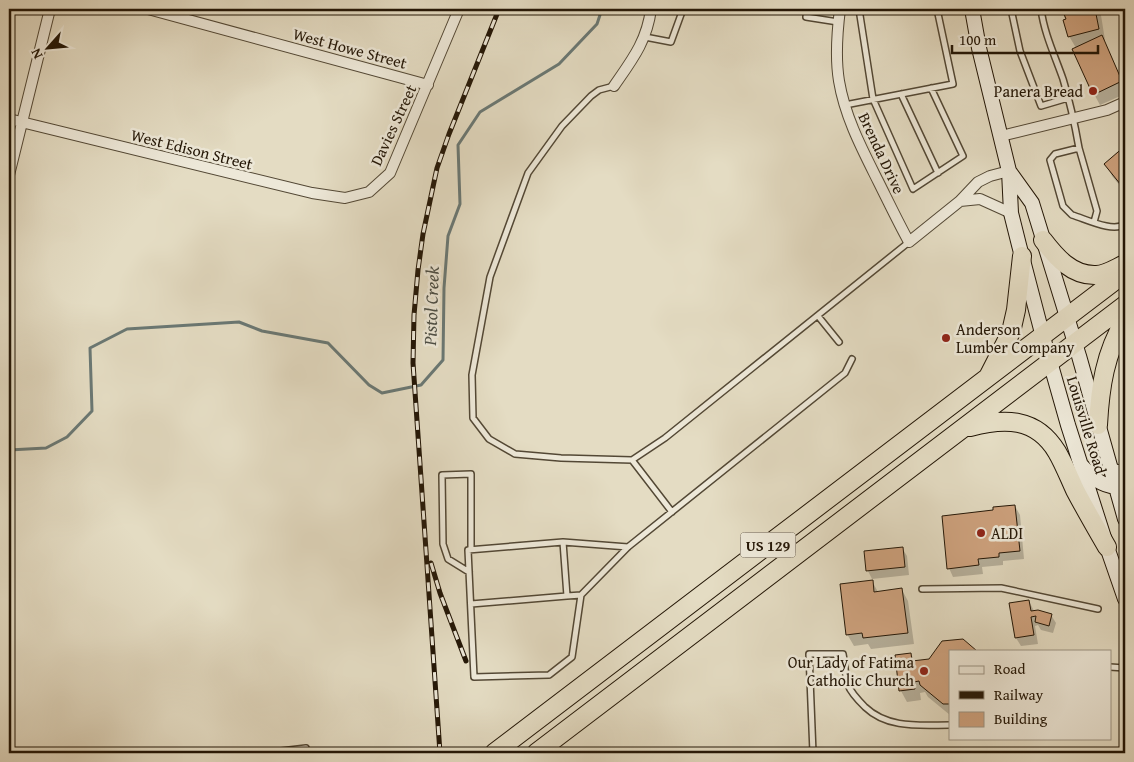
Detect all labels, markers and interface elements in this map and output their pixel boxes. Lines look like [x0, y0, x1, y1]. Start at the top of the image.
street label: West Howe Street [290, 21, 410, 75]
north arrow [22, 22, 72, 72]
scale bar [952, 22, 1098, 54]
text: 100 m [959, 29, 997, 50]
text: N [25, 45, 47, 63]
place label: Panera Bread [994, 79, 1083, 103]
street label: Davies Street [364, 80, 422, 170]
marker: Panera Bread [1087, 85, 1099, 97]
street label: Brenda Drive [853, 108, 911, 198]
street label: West Edison Street [129, 122, 256, 176]
water label: Pistol Creek [416, 265, 446, 347]
place label: Anderson Lumber Company [956, 317, 1075, 359]
marker: Anderson Lumber Company [940, 332, 952, 344]
street label: Louisville Road [1061, 373, 1113, 477]
place label: ALDI [991, 521, 1023, 545]
marker: ALDI [975, 527, 987, 539]
road number: US 129 [740, 532, 796, 558]
place label: Our Lady of Fatima Catholic Church [788, 650, 914, 692]
legend [949, 650, 1112, 740]
text: Road [994, 658, 1025, 679]
marker: Our Lady of Fatima Catholic Church [918, 665, 930, 677]
text: Railway [994, 684, 1044, 705]
text: Building [994, 708, 1048, 729]

